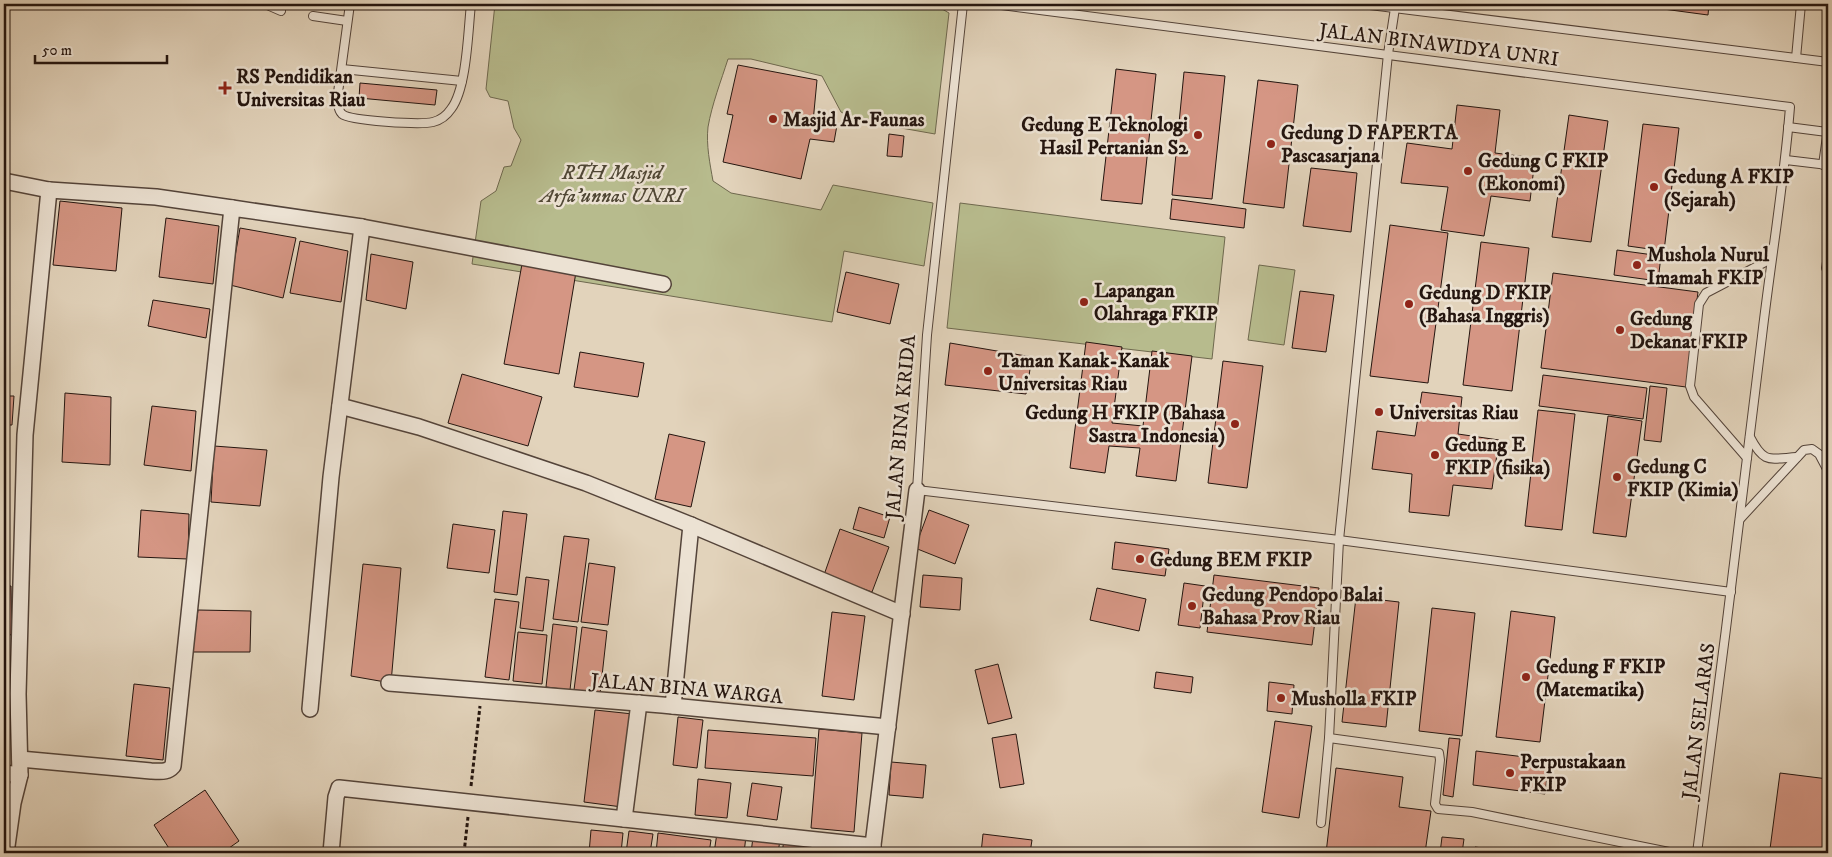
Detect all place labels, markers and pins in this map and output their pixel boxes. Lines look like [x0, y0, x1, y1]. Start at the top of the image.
place label: RS Pendidikan Universitas Riau [236, 65, 366, 113]
marker: RS Pendidikan Universitas Riau [218, 81, 232, 95]
place label: Masjid Ar-Faunas [783, 108, 925, 133]
marker: Masjid Ar-Faunas [767, 113, 779, 125]
place label: Gedung E Teknologi Hasil Pertanian S2 [1021, 113, 1189, 161]
place label: Gedung D FAPERTA Pascasarjana [1281, 121, 1459, 169]
marker: Gedung E Teknologi Hasil Pertanian S2 [1192, 129, 1204, 141]
marker: Gedung D FAPERTA Pascasarjana [1265, 138, 1277, 150]
place label: Gedung C FKIP (Ekonomi) [1478, 149, 1609, 197]
marker: Gedung C FKIP (Ekonomi) [1462, 165, 1474, 177]
place label: Gedung A FKIP (Sejarah) [1664, 165, 1794, 213]
marker: Gedung A FKIP (Sejarah) [1648, 181, 1660, 193]
place label: Mushola Nurul Imamah FKIP [1647, 243, 1770, 291]
marker: Mushola Nurul Imamah FKIP [1631, 259, 1643, 271]
place label: Lapangan Olahraga FKIP [1094, 279, 1218, 327]
place label: Gedung D FKIP (Bahasa Inggris) [1419, 281, 1551, 329]
marker: Lapangan Olahraga FKIP [1078, 296, 1090, 308]
marker: Gedung D FKIP (Bahasa Inggris) [1403, 298, 1415, 310]
place label: Gedung Dekanat FKIP [1630, 307, 1748, 355]
marker: Gedung Dekanat FKIP [1614, 324, 1626, 336]
place label: Taman Kanak-Kanak Universitas Riau [997, 349, 1170, 397]
marker: Taman Kanak-Kanak Universitas Riau [982, 365, 994, 377]
place label: Gedung H FKIP (Bahasa Sastra Indonesia) [1025, 401, 1226, 449]
place label: Universitas Riau [1389, 401, 1519, 426]
marker: Universitas Riau [1373, 406, 1385, 418]
marker: Gedung H FKIP (Bahasa Sastra Indonesia) [1229, 418, 1241, 430]
place label: Gedung E FKIP (fisika) [1445, 433, 1550, 481]
marker: Gedung E FKIP (fisika) [1429, 449, 1441, 461]
place label: Gedung C FKIP (Kimia) [1627, 455, 1739, 503]
marker: Gedung C FKIP (Kimia) [1611, 471, 1623, 483]
place label: Gedung BEM FKIP [1150, 548, 1312, 573]
marker: Gedung BEM FKIP [1134, 553, 1146, 565]
place label: Gedung Pendopo Balai Bahasa Prov Riau [1202, 583, 1383, 631]
marker: Gedung Pendopo Balai Bahasa Prov Riau [1186, 600, 1198, 612]
place label: Gedung F FKIP (Matematika) [1536, 655, 1665, 703]
marker: Gedung F FKIP (Matematika) [1520, 671, 1532, 683]
place label: Musholla FKIP [1291, 687, 1417, 712]
marker: Musholla FKIP [1275, 692, 1287, 704]
place label: Perpustakaan FKIP [1520, 750, 1626, 798]
marker: Perpustakaan FKIP [1504, 767, 1516, 779]

